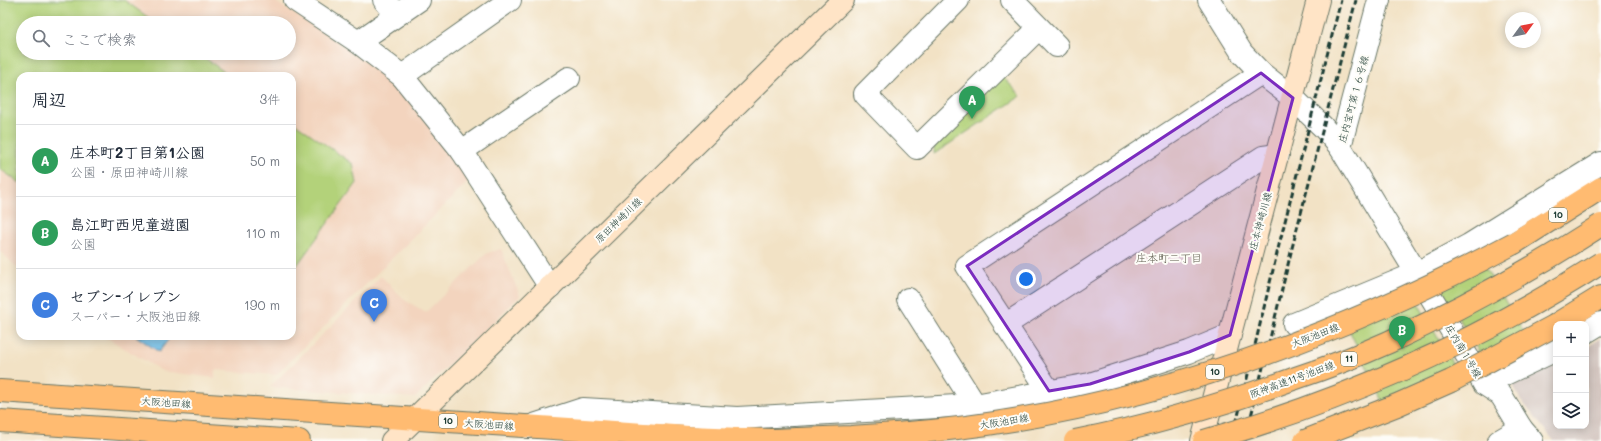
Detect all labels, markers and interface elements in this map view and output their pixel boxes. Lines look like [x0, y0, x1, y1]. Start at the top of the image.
north arrow [1505, 12, 1541, 48]
search box [16, 16, 296, 60]
icon: search [30, 27, 52, 49]
text: ここで検索 [62, 29, 137, 49]
street label: 庄内宝町第１６号線 [1335, 54, 1371, 144]
pin: A [959, 86, 985, 119]
text: 周辺 [32, 88, 66, 110]
text: 3件 [259, 90, 280, 107]
text: 庄本町2丁目第1公園 [70, 142, 205, 162]
text: A [40, 152, 50, 169]
text: 50 m [250, 152, 280, 169]
text: 公園 · 原田神崎川線 [70, 163, 188, 180]
street label: 庄本神崎川線 [1245, 190, 1275, 252]
street label: 原田神崎川線 [592, 194, 644, 246]
road number: 10 [1549, 208, 1567, 222]
text: 島江町西児童遊園 [70, 214, 190, 234]
text: B [41, 224, 49, 241]
text: 110 m [246, 224, 280, 241]
text: 公園 [70, 235, 96, 252]
district label: 庄本町二丁目 [1136, 250, 1202, 265]
your location [1016, 269, 1036, 289]
text: セブン-イレブン [70, 286, 181, 306]
pin: C [361, 289, 387, 322]
text: C [40, 296, 50, 313]
text: 190 m [244, 296, 280, 313]
text: スーパー · 大阪池田線 [70, 307, 200, 324]
pin: B [1389, 316, 1415, 349]
street label: 大阪池田線 [1289, 320, 1341, 350]
map controls [1553, 321, 1589, 429]
button: + [1553, 321, 1589, 357]
street label: 庄内南１号線 [1443, 322, 1485, 380]
road number: 11 [1341, 352, 1357, 366]
street label: 阪神高速11号池田線 [1248, 357, 1336, 401]
button: − [1553, 357, 1589, 393]
road number: 10 [1206, 365, 1224, 379]
street label: 大阪池田線 [141, 393, 191, 411]
button: layers [1553, 393, 1589, 429]
street label: 大阪池田線 [978, 410, 1030, 432]
road number: 10 [439, 414, 457, 428]
street label: 大阪池田線 [464, 415, 514, 433]

